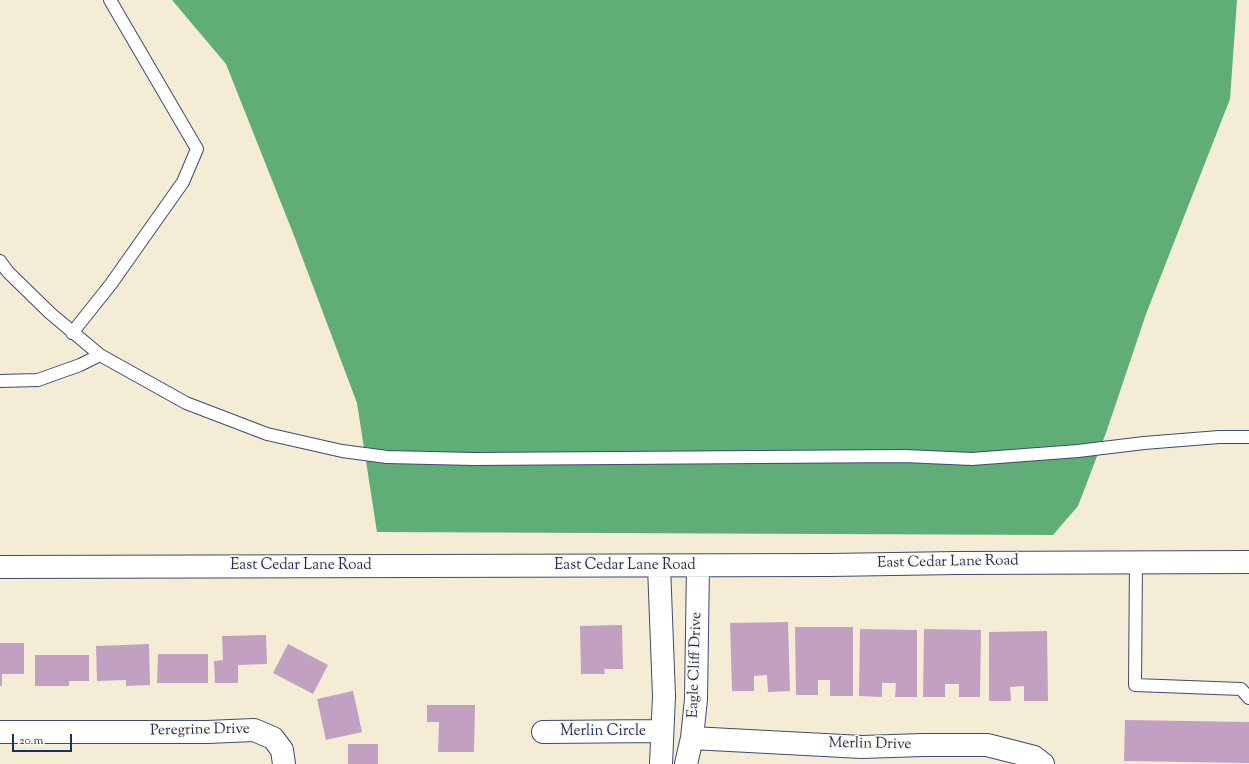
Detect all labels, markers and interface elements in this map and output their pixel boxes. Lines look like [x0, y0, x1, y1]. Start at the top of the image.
street label: East Cedar Lane Road [877, 553, 1019, 573]
street label: East Cedar Lane Road [230, 557, 372, 575]
street label: East Cedar Lane Road [554, 557, 696, 575]
street label: Eagle Cliff Drive [685, 612, 707, 718]
street label: Peregrine Drive [150, 721, 250, 741]
street label: Merlin Circle [560, 723, 646, 741]
scale bar [14, 726, 74, 752]
text: 20 m [19, 732, 43, 750]
street label: Merlin Drive [829, 735, 911, 755]

